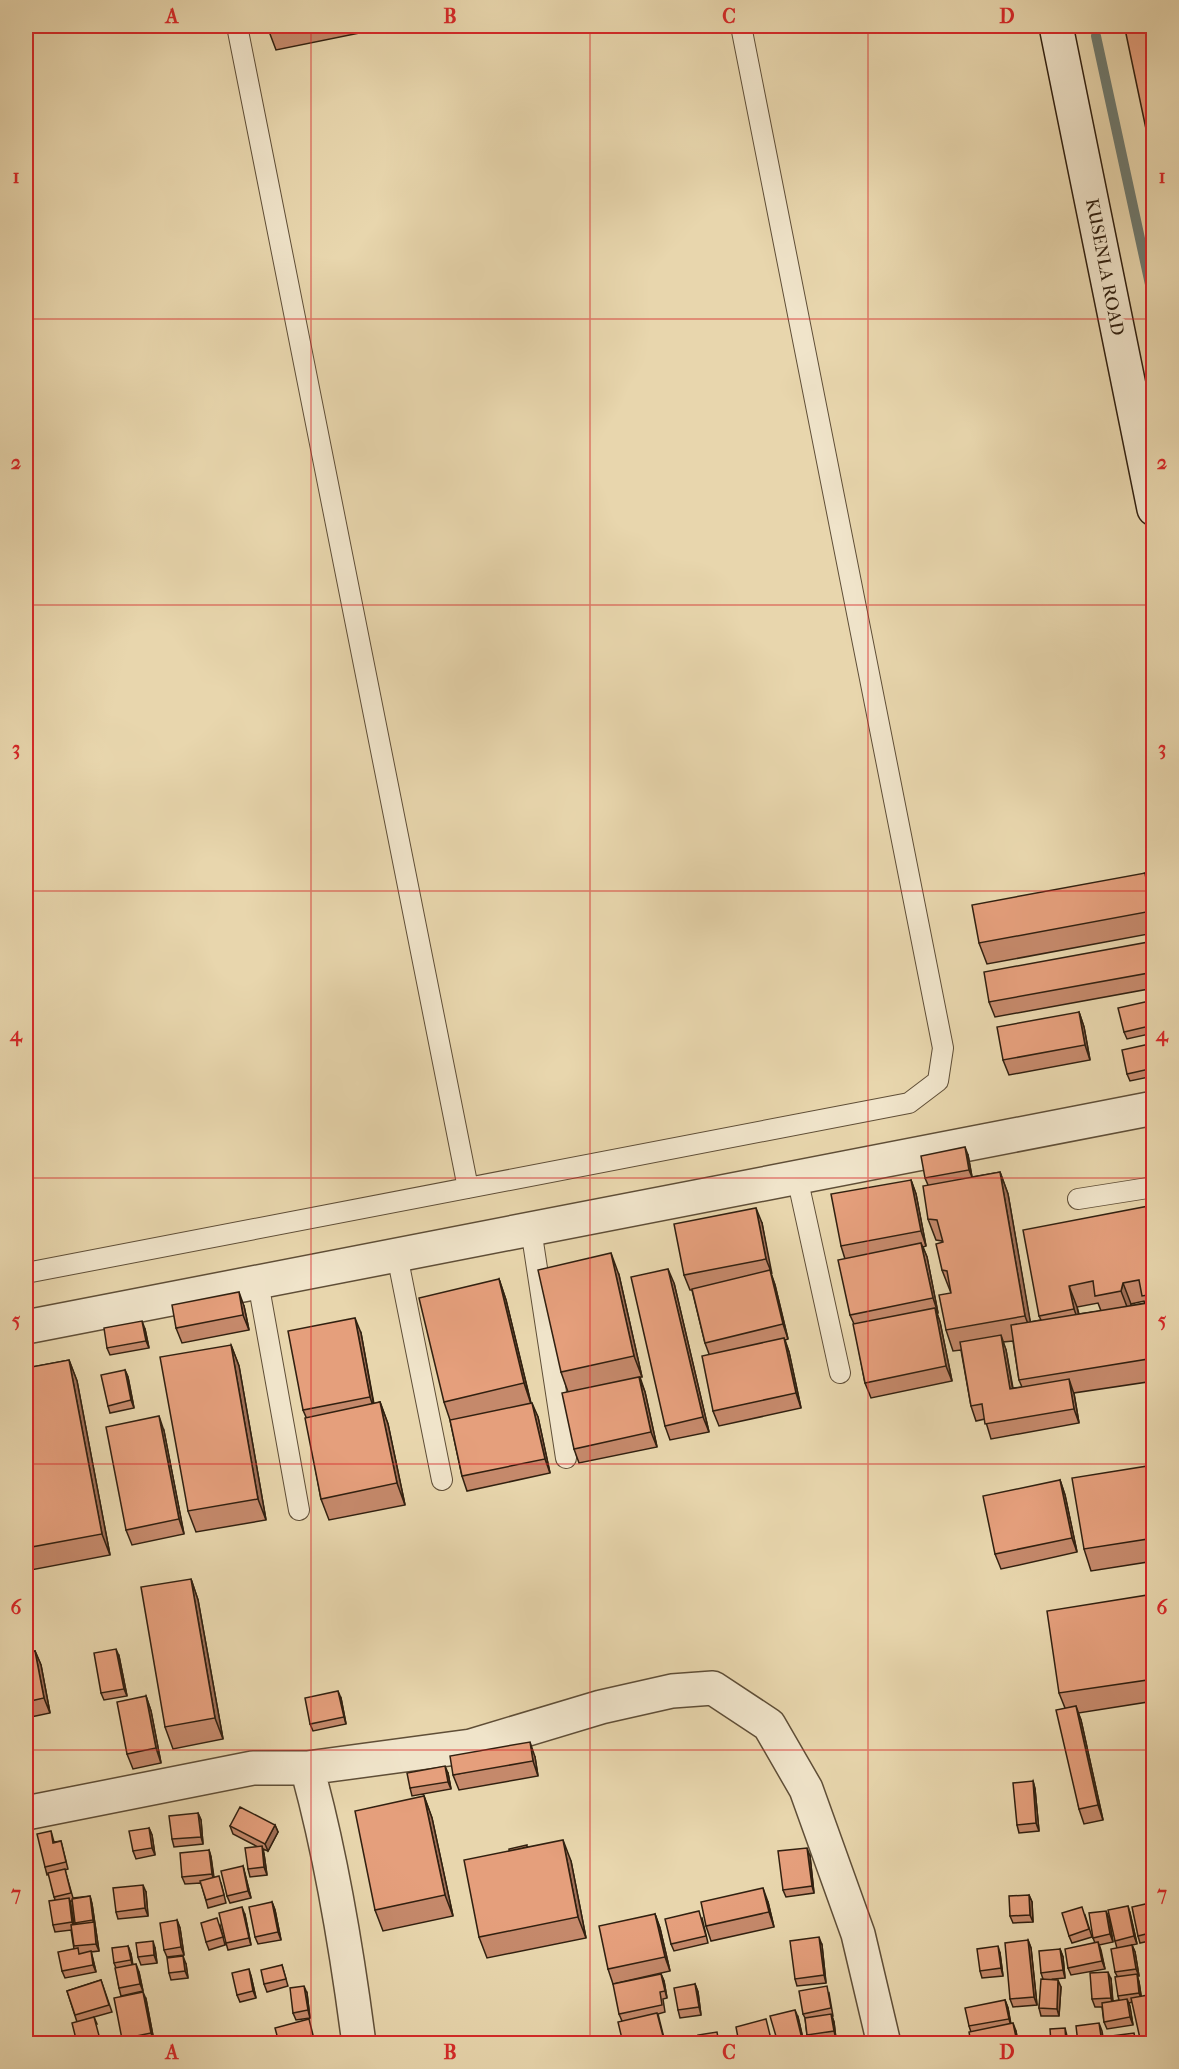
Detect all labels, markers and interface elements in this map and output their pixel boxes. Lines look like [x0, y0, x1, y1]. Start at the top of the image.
text: A [164, 5, 180, 28]
text: B [443, 5, 457, 28]
text: C [722, 5, 736, 28]
text: D [999, 5, 1015, 28]
text: 1 [12, 165, 20, 188]
text: 1 [1158, 165, 1166, 188]
street label: KUSENLA ROAD [1081, 197, 1128, 337]
text: 2 [11, 451, 21, 474]
text: 2 [1157, 451, 1167, 474]
text: 3 [12, 737, 20, 760]
text: 3 [1158, 737, 1166, 760]
text: 4 [9, 1023, 23, 1047]
text: 4 [1155, 1023, 1169, 1047]
text: 5 [12, 1309, 21, 1332]
text: 5 [1158, 1309, 1167, 1332]
text: 6 [11, 1596, 23, 1619]
text: 6 [1157, 1596, 1169, 1619]
text: 7 [10, 1882, 21, 1905]
text: 7 [1156, 1882, 1167, 1905]
text: A [164, 2041, 180, 2064]
text: B [443, 2041, 457, 2064]
text: C [722, 2041, 736, 2064]
text: D [999, 2041, 1015, 2064]

